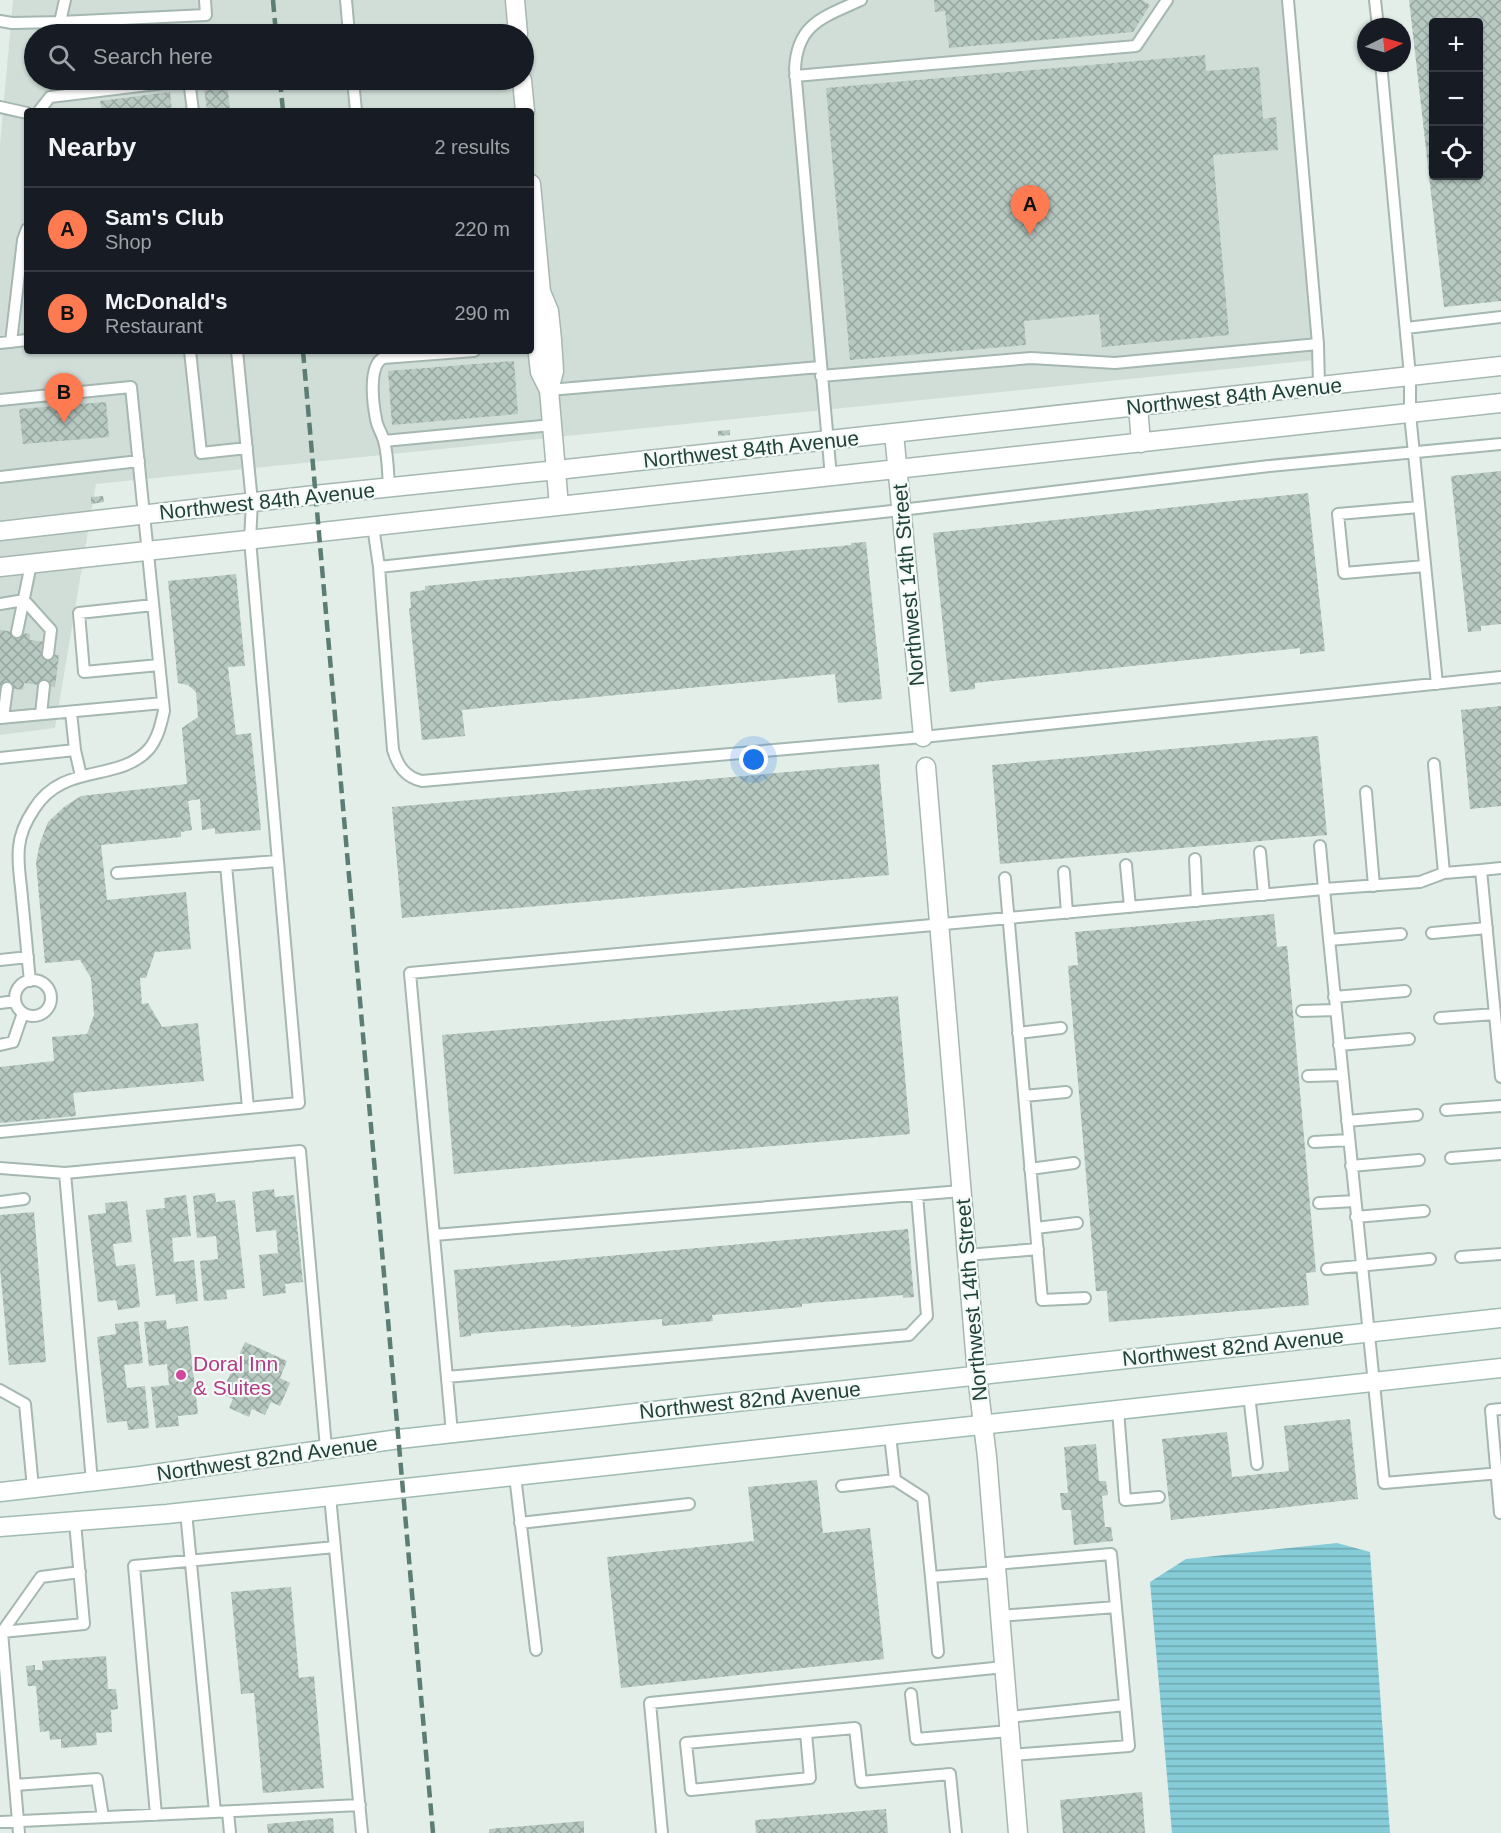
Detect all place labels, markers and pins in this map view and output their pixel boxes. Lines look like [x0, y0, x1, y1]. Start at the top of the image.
pin: A [1010, 186, 1050, 235]
pin: B [44, 374, 84, 423]
place label: Doral Inn & Suites [193, 1352, 278, 1399]
marker: Doral Inn & Suites [174, 1368, 188, 1382]

